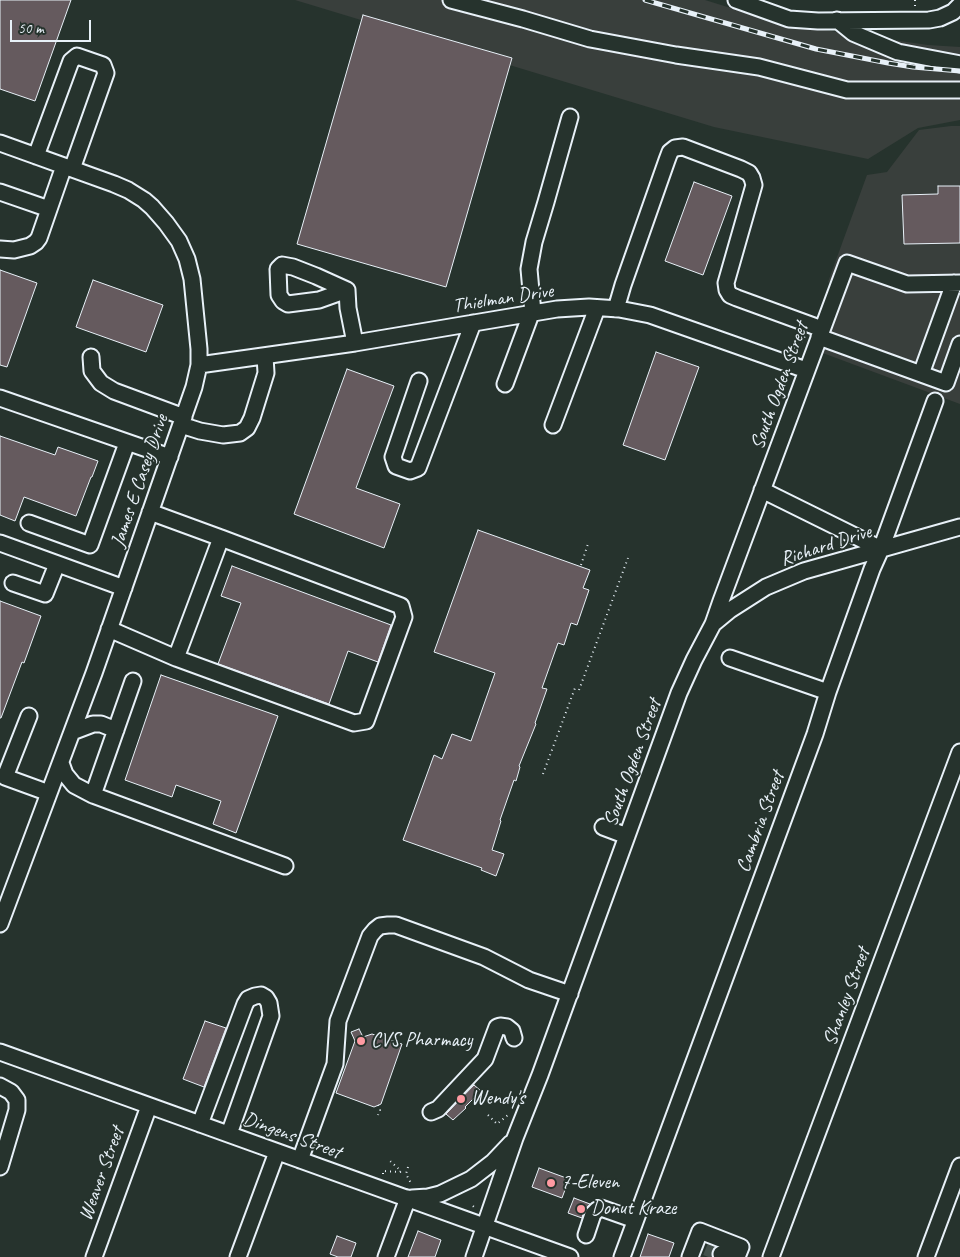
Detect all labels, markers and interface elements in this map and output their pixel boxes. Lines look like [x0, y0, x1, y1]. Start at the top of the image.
scale bar [12, 10, 94, 42]
text: 50 m [18, 19, 44, 38]
street label: Thielman Drive [451, 279, 555, 319]
street label: South Ogden Street [746, 319, 814, 453]
street label: James E Casey Drive [106, 412, 174, 550]
street label: Richard Drive [777, 520, 875, 572]
street label: South Ogden Street [599, 696, 667, 830]
street label: Cambria Street [732, 768, 790, 876]
street label: Shanley Street [818, 945, 876, 1049]
place label: CVS Pharmacy [371, 1029, 472, 1053]
marker: CVS Pharmacy [355, 1035, 367, 1047]
place label: Wendy's [471, 1087, 525, 1111]
marker: Wendy's [455, 1093, 467, 1105]
street label: Dingens Street [240, 1107, 344, 1165]
street label: Weaver Street [74, 1124, 130, 1224]
place label: 7-Eleven [561, 1171, 619, 1195]
marker: 7-Eleven [545, 1177, 557, 1189]
place label: Donut Kraze [591, 1197, 676, 1221]
marker: Donut Kraze [575, 1203, 587, 1215]

